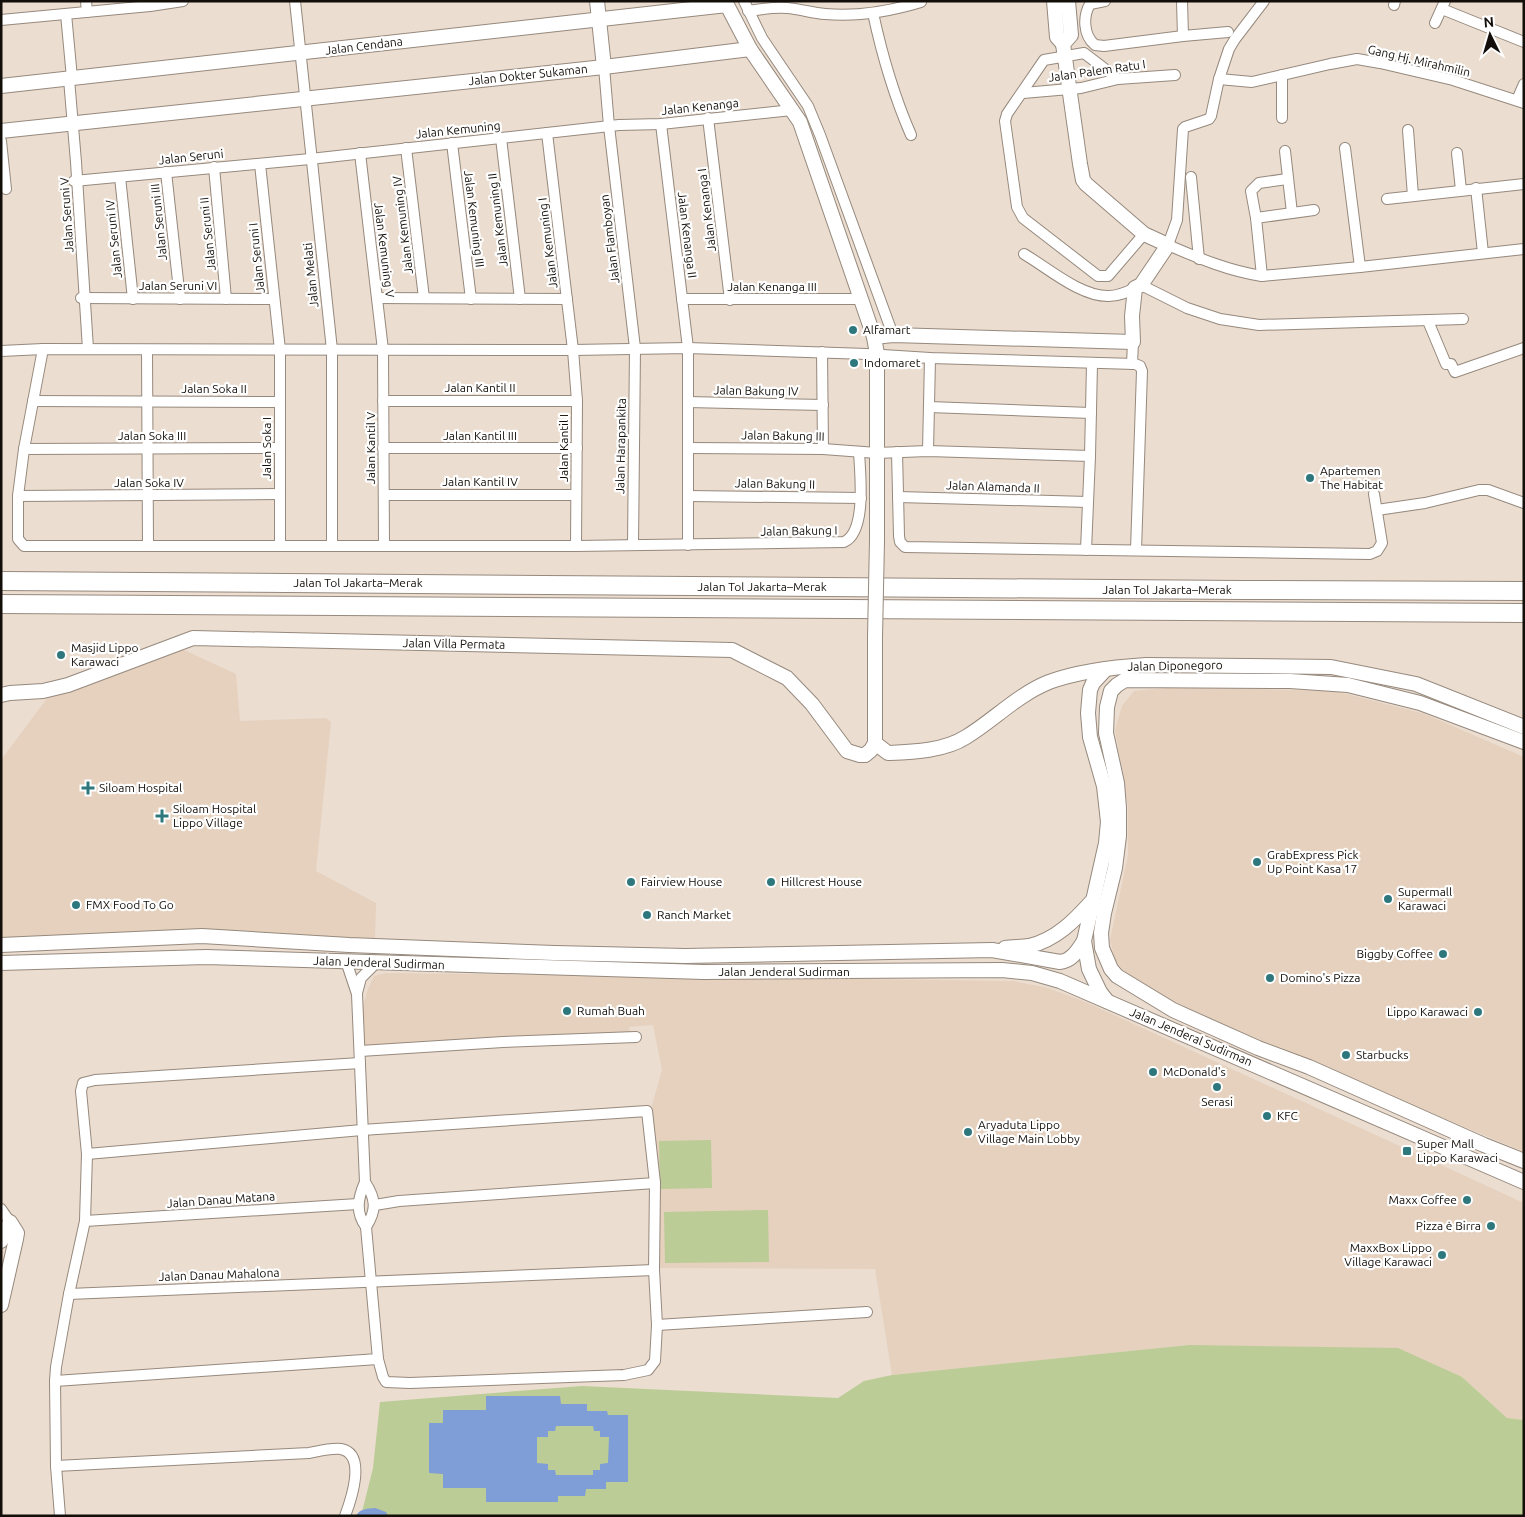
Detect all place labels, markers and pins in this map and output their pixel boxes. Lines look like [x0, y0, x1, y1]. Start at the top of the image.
place label: Alfamart [863, 323, 911, 336]
marker: Alfamart [847, 324, 859, 336]
place label: Indomaret [864, 356, 921, 369]
marker: Indomaret [848, 357, 860, 369]
place label: Apartemen The Habitat [1320, 464, 1383, 491]
marker: Apartemen The Habitat [1304, 472, 1316, 484]
place label: Masjid Lippo Karawaci [71, 641, 139, 668]
marker: Masjid Lippo Karawaci [55, 649, 67, 661]
marker: Siloam Hospital [81, 781, 95, 795]
place label: Siloam Hospital [99, 781, 182, 794]
place label: Siloam Hospital Lippo Village [173, 802, 256, 829]
marker: Siloam Hospital Lippo Village [155, 809, 169, 823]
place label: GrabExpress Pick Up Point Kasa 17 [1267, 848, 1359, 875]
marker: GrabExpress Pick Up Point Kasa 17 [1251, 856, 1263, 868]
place label: Fairview House [641, 875, 722, 888]
place label: Hillcrest House [781, 875, 862, 888]
marker: Fairview House [625, 876, 637, 888]
marker: Hillcrest House [765, 876, 777, 888]
place label: Supermall Karawaci [1398, 885, 1452, 912]
marker: Supermall Karawaci [1382, 893, 1394, 905]
place label: FMX Food To Go [86, 898, 174, 911]
marker: FMX Food To Go [70, 899, 82, 911]
place label: Ranch Market [657, 908, 731, 921]
marker: Ranch Market [641, 909, 653, 921]
place label: Biggby Coffee [1356, 947, 1433, 960]
marker: Biggby Coffee [1437, 948, 1449, 960]
place label: Domino's Pizza [1280, 971, 1361, 984]
marker: Domino's Pizza [1264, 972, 1276, 984]
place label: Rumah Buah [577, 1004, 645, 1017]
marker: Rumah Buah [561, 1005, 573, 1017]
place label: Lippo Karawaci [1387, 1005, 1468, 1018]
marker: Lippo Karawaci [1472, 1006, 1484, 1018]
place label: Starbucks [1356, 1048, 1408, 1061]
marker: Starbucks [1340, 1049, 1352, 1061]
place label: McDonald's [1163, 1065, 1226, 1078]
marker: McDonald's [1147, 1066, 1159, 1078]
marker: Serasi [1211, 1081, 1223, 1093]
place label: Serasi [1201, 1095, 1233, 1108]
place label: KFC [1277, 1109, 1299, 1122]
marker: KFC [1261, 1110, 1273, 1122]
place label: Aryaduta Lippo Village Main Lobby [978, 1118, 1080, 1145]
marker: Aryaduta Lippo Village Main Lobby [962, 1126, 974, 1138]
place label: Super Mall Lippo Karawaci [1417, 1137, 1498, 1164]
marker: Super Mall Lippo Karawaci [1401, 1145, 1413, 1157]
place label: Maxx Coffee [1389, 1193, 1457, 1206]
marker: Maxx Coffee [1461, 1194, 1473, 1206]
place label: Pizza ė Birra [1416, 1219, 1481, 1232]
marker: Pizza ė Birra [1485, 1220, 1497, 1232]
place label: MaxxBox Lippo Village Karawaci [1344, 1241, 1432, 1268]
marker: MaxxBox Lippo Village Karawaci [1436, 1249, 1448, 1261]

